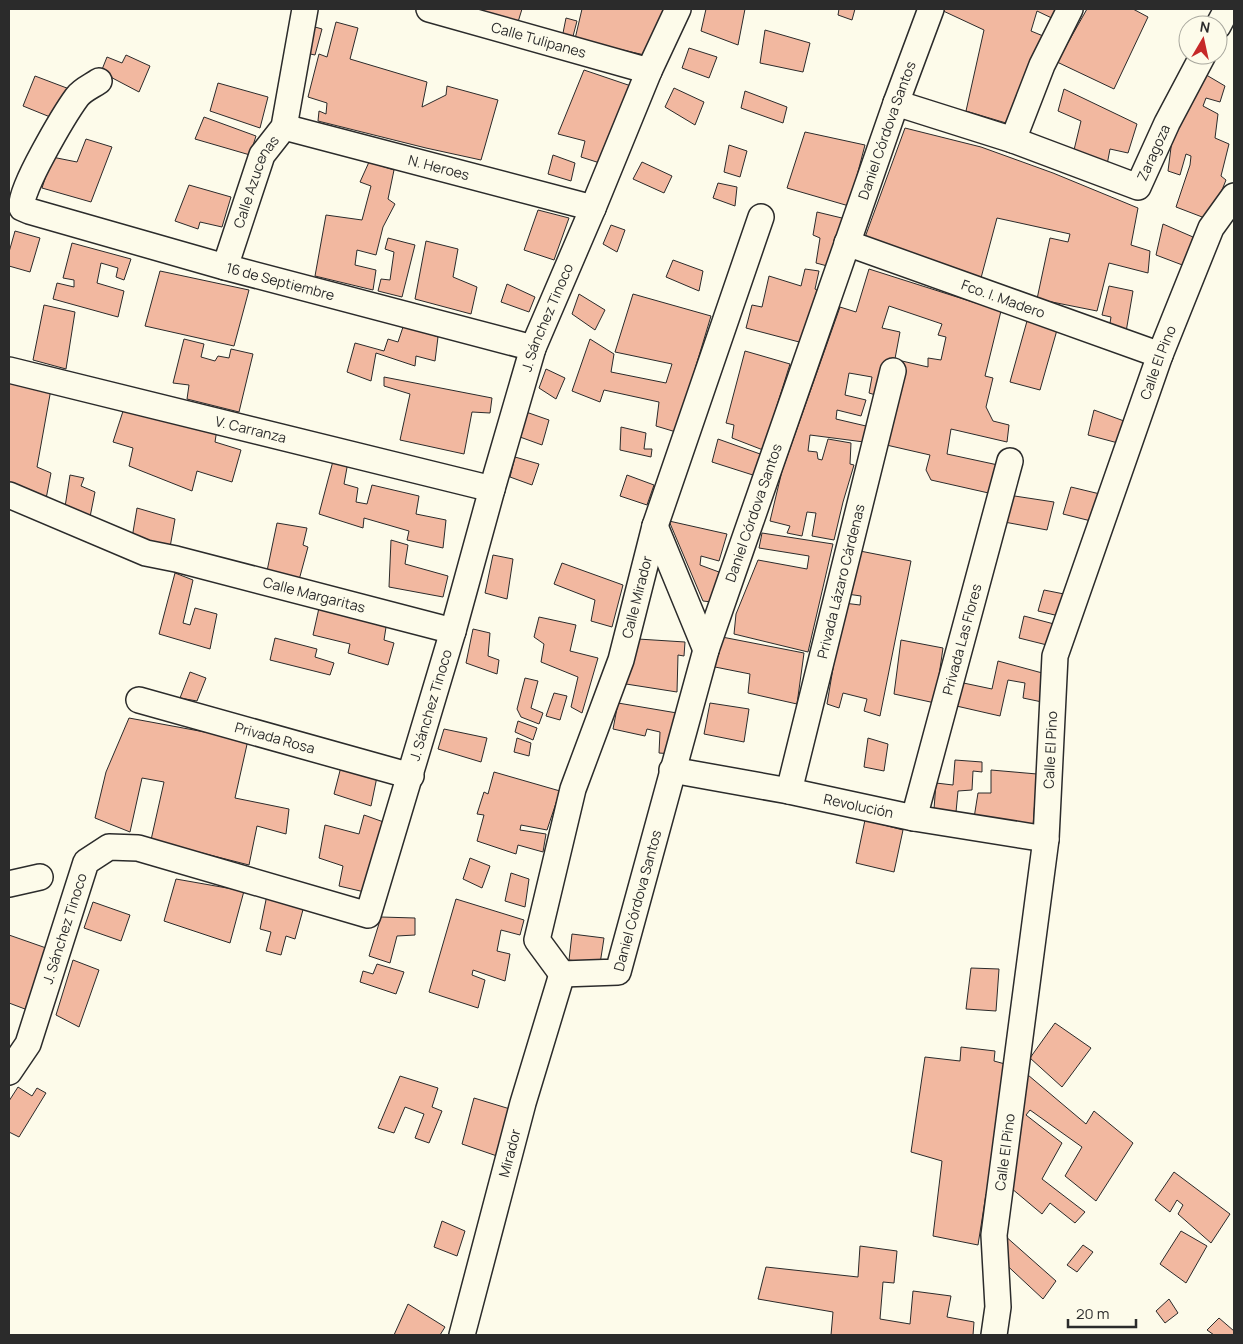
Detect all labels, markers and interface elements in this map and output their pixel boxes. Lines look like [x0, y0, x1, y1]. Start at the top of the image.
north arrow [1178, 15, 1228, 65]
text: N [1199, 16, 1212, 37]
street label: Calle Tulipanes [489, 17, 589, 62]
street label: Daniel Córdova Santos [853, 58, 920, 202]
street label: Zaragoza [1132, 121, 1174, 184]
street label: Calle Azucenas [229, 131, 283, 230]
street label: N. Heroes [406, 150, 472, 184]
street label: 16 de Septiembre [224, 258, 337, 304]
street label: J. Sánchez Tinoco [517, 260, 577, 374]
street label: Fco. I. Madero [959, 275, 1048, 322]
street label: Calle El Pino [1135, 322, 1180, 402]
street label: V. Carranza [213, 411, 288, 447]
street label: Daniel Córdova Santos [720, 441, 786, 585]
street label: Privada Lázaro Cárdenas [812, 502, 869, 660]
street label: Calle Mirador [617, 554, 656, 640]
street label: Calle Margaritas [261, 572, 367, 617]
street label: Privada Las Flores [938, 582, 986, 697]
street label: J. Sánchez Tinoco [405, 647, 456, 763]
street label: Calle El Pino [1038, 711, 1061, 789]
street label: Privada Rosa [233, 717, 317, 758]
street label: Revolución [822, 789, 895, 822]
street label: Daniel Córdova Santos [609, 828, 665, 973]
street label: J. Sánchez Tinoco [38, 871, 91, 986]
street label: Calle El Pino [990, 1112, 1019, 1192]
street label: Mirador [494, 1127, 525, 1179]
scale bar [1068, 1296, 1136, 1328]
text: 20 m [1076, 1303, 1109, 1324]

